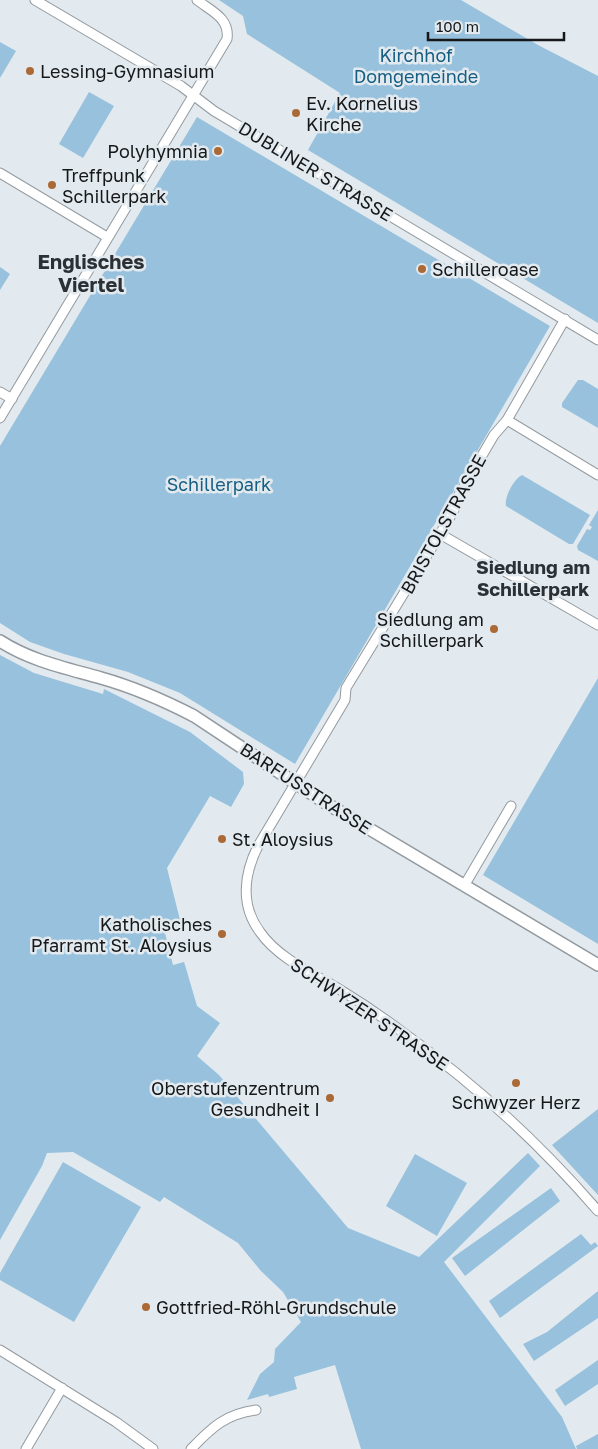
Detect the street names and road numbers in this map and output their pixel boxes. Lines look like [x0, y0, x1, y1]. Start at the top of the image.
street label: DUBLINER STRASSE [235, 116, 397, 226]
street label: BRISTOLSTRASSE [396, 450, 490, 598]
street label: BARFUSSTRASSE [236, 737, 376, 839]
street label: SCHWYZER STRASSE [287, 953, 453, 1075]

